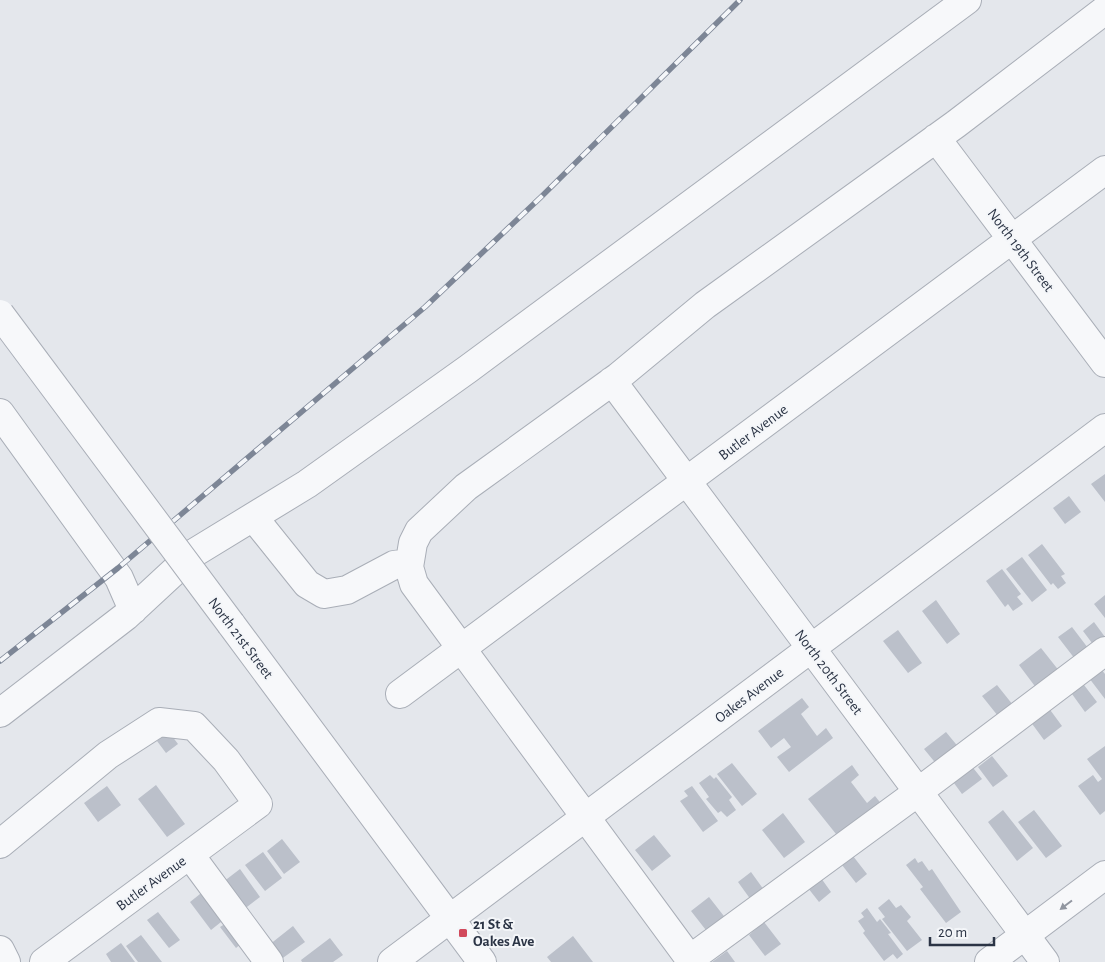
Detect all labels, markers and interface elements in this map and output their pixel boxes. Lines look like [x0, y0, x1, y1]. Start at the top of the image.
street label: North 19th Street [985, 206, 1057, 295]
street label: Butler Avenue [716, 402, 791, 463]
street label: North 21st Street [205, 595, 276, 682]
street label: North 20th Street [792, 627, 865, 718]
street label: Oakes Avenue [712, 665, 787, 726]
street label: Butler Avenue [114, 853, 189, 914]
one-way arrow [1060, 899, 1073, 910]
scale bar [930, 914, 994, 946]
place label: 21 St & Oakes Ave [473, 917, 534, 949]
text: 20 m [938, 925, 967, 940]
marker: 21 St & Oakes Ave [457, 927, 469, 939]

